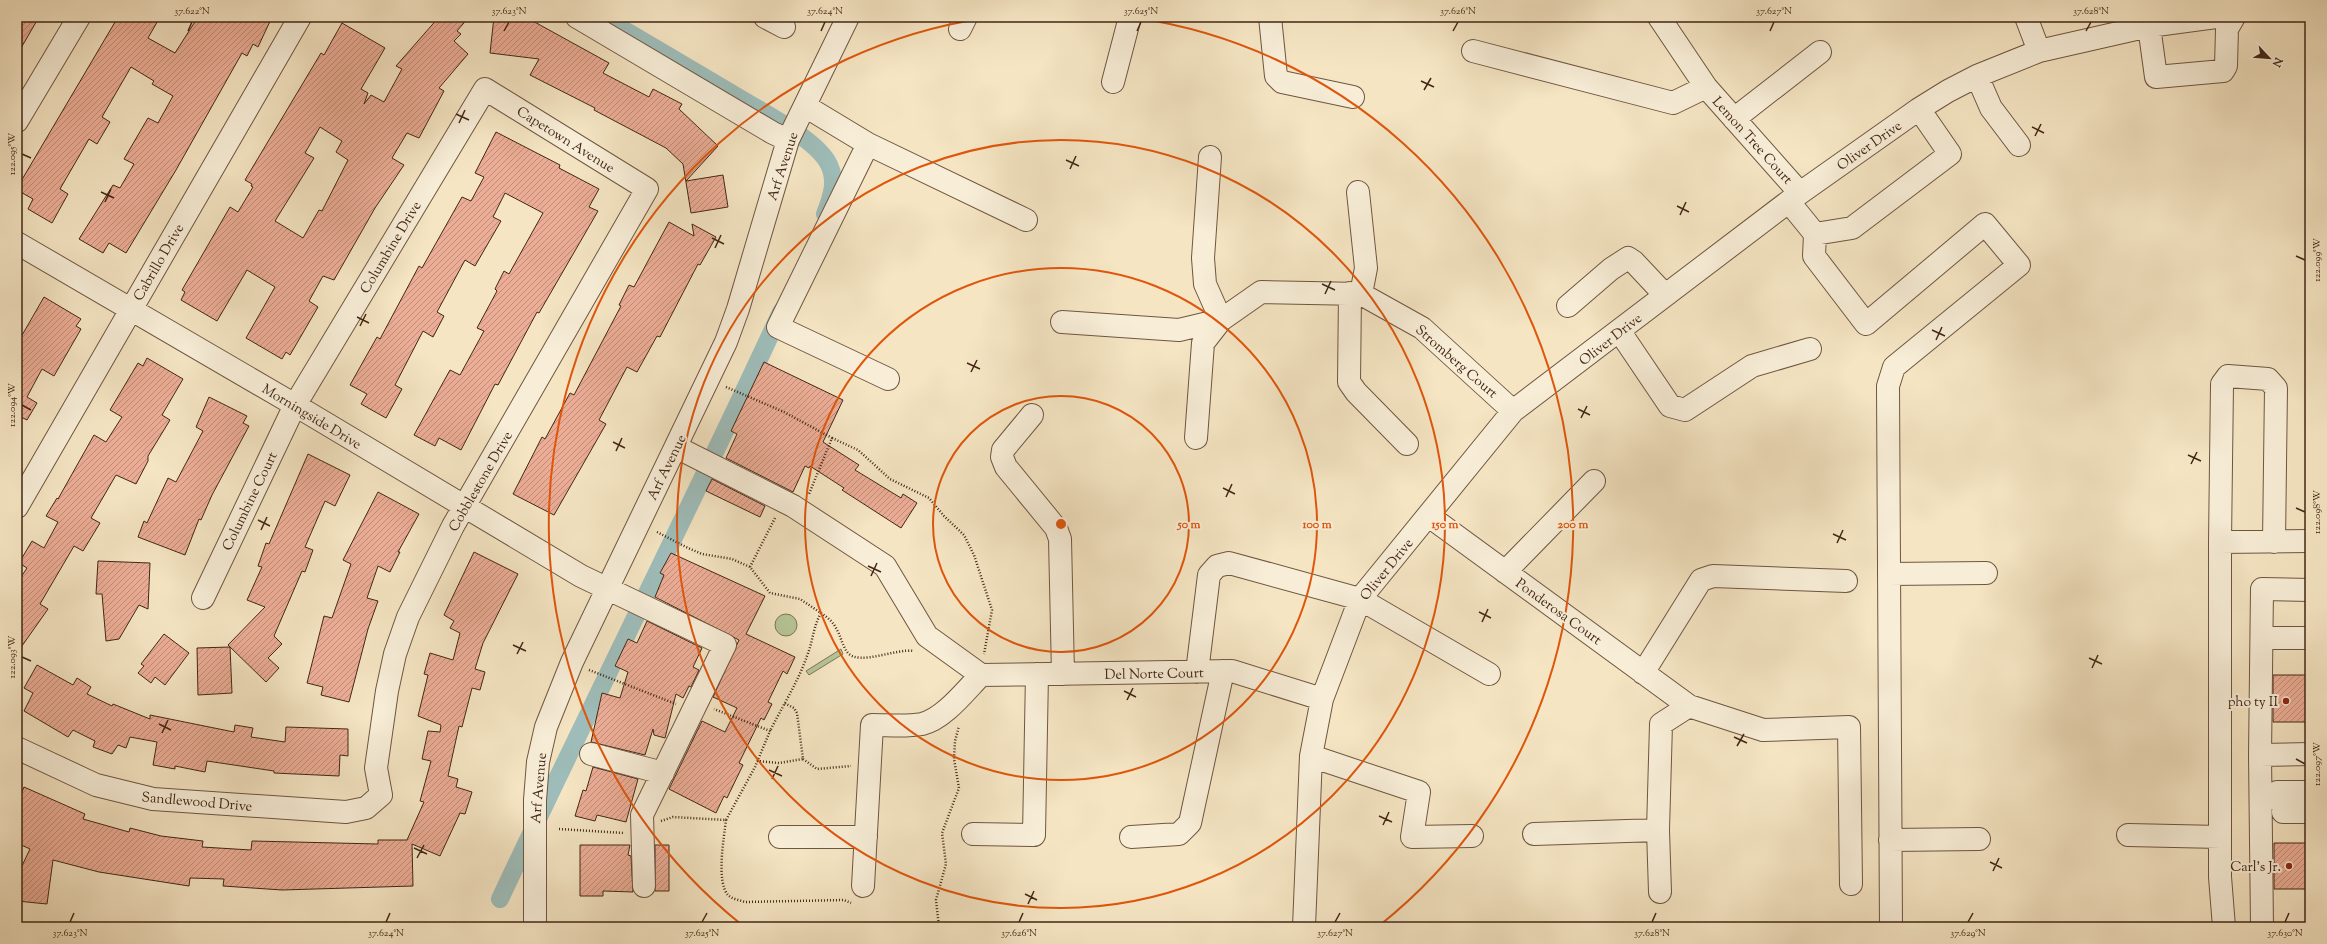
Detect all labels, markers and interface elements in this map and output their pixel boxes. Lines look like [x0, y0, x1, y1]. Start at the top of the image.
text: 37.622°N [174, 4, 210, 19]
text: 37.623°N [492, 4, 527, 19]
text: 37.624°N [807, 4, 843, 19]
text: 37.625°N [1124, 4, 1158, 19]
text: 37.626°N [1440, 4, 1476, 19]
text: 37.627°N [1756, 4, 1792, 19]
text: 37.628°N [2073, 4, 2109, 19]
north arrow [2249, 38, 2289, 78]
text: N [2268, 54, 2287, 70]
street label: Lemon Tree Court [1707, 93, 1797, 190]
street label: Capetown Avenue [512, 102, 618, 179]
street label: Oliver Drive [1834, 117, 1907, 176]
street label: Arf Avenue [763, 130, 804, 203]
text: 122.095°W [5, 133, 20, 175]
street label: Columbine Drive [356, 198, 427, 298]
street label: Cabrillo Drive [129, 221, 190, 305]
text: 122.099°W [2310, 238, 2325, 282]
street label: Oliver Drive [1575, 310, 1647, 372]
street label: Stromberg Court [1410, 321, 1501, 404]
street label: Morningside Drive [257, 380, 365, 455]
text: 122.094°W [5, 383, 20, 427]
street label: Cobblestone Drive [445, 428, 519, 536]
street label: Arf Avenue [643, 432, 692, 504]
street label: Columbine Court [218, 449, 283, 555]
text: 122.098°W [2310, 490, 2325, 534]
text: 50 m [1177, 516, 1201, 534]
text: 100 m [1301, 516, 1332, 534]
text: 150 m [1430, 516, 1459, 534]
text: 200 m [1558, 516, 1588, 534]
centre of rings [1054, 517, 1068, 531]
street label: Oliver Drive [1356, 535, 1419, 606]
street label: Ponderosa Court [1511, 575, 1605, 651]
text: 122.093°W [5, 636, 20, 678]
street label: Del Norte Court [1104, 664, 1204, 686]
place label: pho ty II [2228, 693, 2278, 713]
marker: pho ty II [2281, 696, 2291, 706]
text: 122.097°W [2310, 742, 2325, 786]
street label: Arf Avenue [527, 752, 553, 824]
street label: Sandlewood Drive [141, 788, 253, 818]
place label: Carl's Jr. [2230, 858, 2281, 878]
marker: Carl's Jr. [2284, 861, 2294, 871]
text: 37.623°N [53, 926, 88, 941]
text: 37.624°N [368, 926, 404, 941]
text: 37.625°N [685, 926, 719, 941]
text: 37.626°N [1001, 926, 1037, 941]
text: 37.627°N [1317, 926, 1353, 941]
text: 37.628°N [1634, 926, 1670, 941]
text: 37.629°N [1950, 926, 1986, 941]
text: 37.630°N [2267, 926, 2303, 941]

